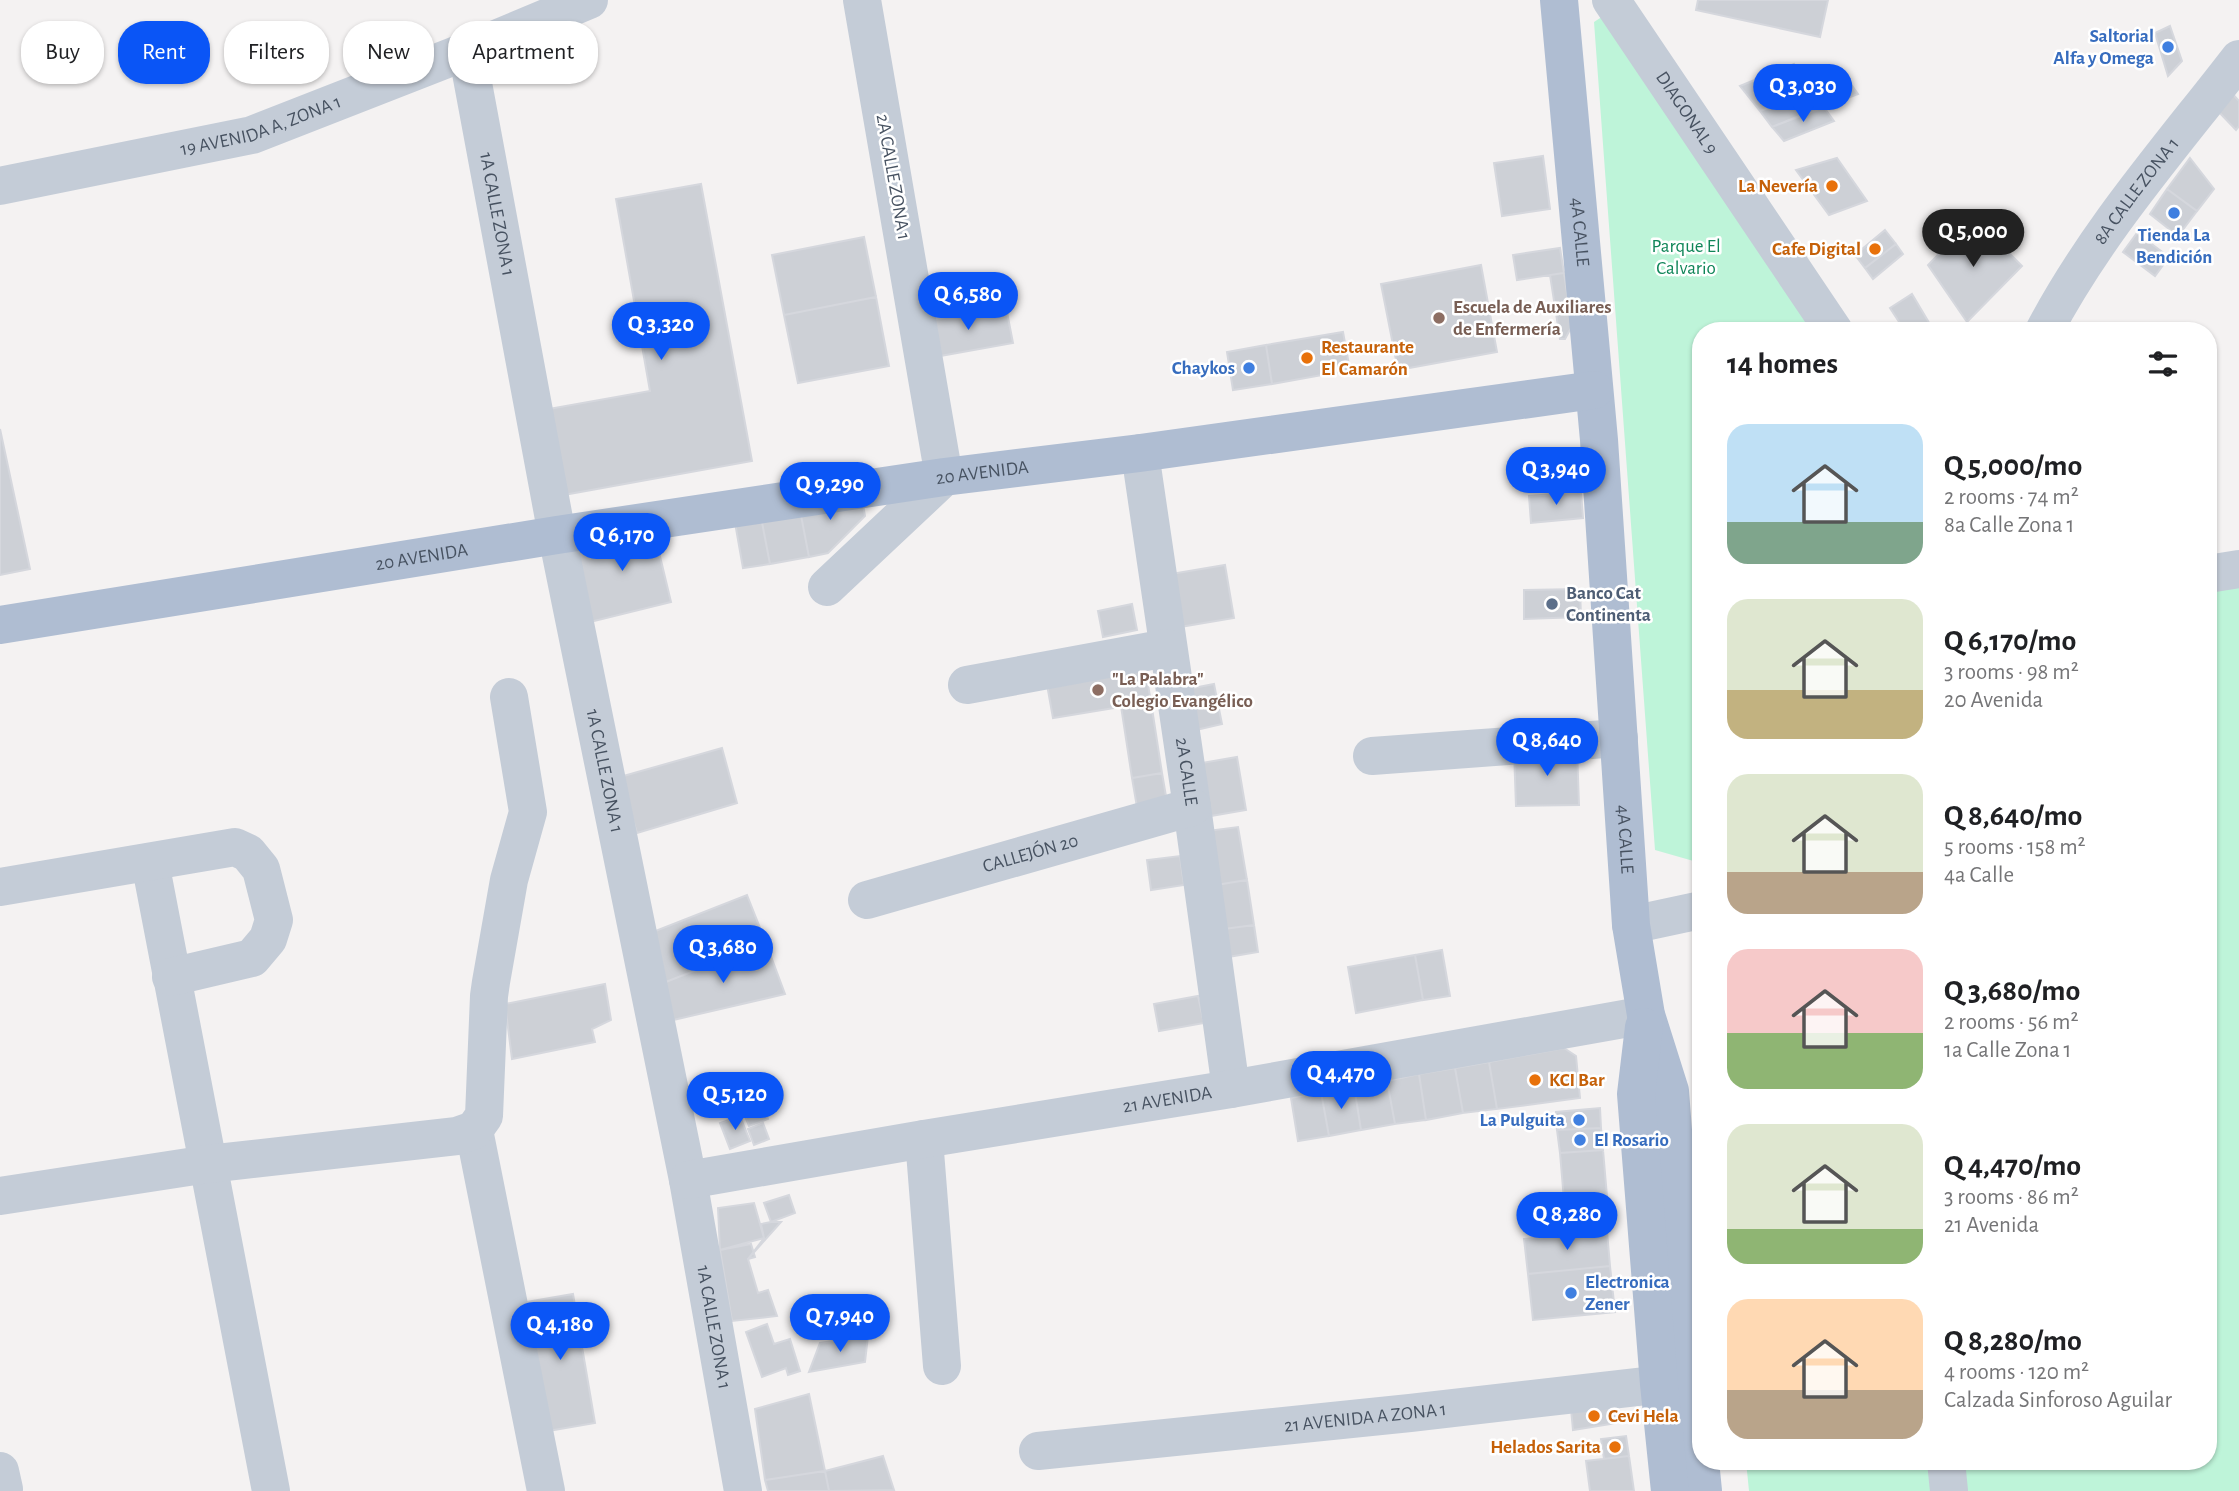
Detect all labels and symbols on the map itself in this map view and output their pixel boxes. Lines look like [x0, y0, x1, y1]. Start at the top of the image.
place label: Saltorial Alfa y Omega [2053, 27, 2154, 68]
marker: Saltorial Alfa y Omega [2160, 39, 2176, 55]
pin: Q 3,030 [1738, 64, 1868, 124]
street label: DIAGONAL 9 [1652, 68, 1722, 158]
street label: 19 AVENIDA A, ZONA 1 [179, 92, 344, 159]
street label: 2A CALLE ZONA 1 [873, 113, 913, 241]
street label: 8A CALLE ZONA 1 [2090, 134, 2182, 248]
street label: 1A CALLE ZONA 1 [477, 151, 518, 278]
place label: La Nevería [1738, 177, 1818, 196]
marker: La Nevería [1824, 178, 1840, 194]
street label: 4A CALLE [1568, 197, 1593, 267]
marker: Tienda La Bendición [2166, 205, 2182, 221]
pin: Q 5,000 [1908, 210, 2038, 269]
place label: Tienda La Bendición [2136, 226, 2212, 267]
park label: Parque El Calvario [1651, 237, 1721, 278]
place label: Cafe Digital [1772, 240, 1861, 259]
marker: Cafe Digital [1867, 241, 1883, 257]
pin: Q 6,580 [903, 272, 1033, 332]
place label: Escuela de Auxiliares de Enfermería [1453, 298, 1611, 339]
pin: Q 3,320 [596, 302, 726, 362]
marker: Escuela de Auxiliares de Enfermería [1431, 310, 1447, 326]
place label: Restaurante El Camarón [1321, 338, 1414, 379]
marker: Restaurante El Camarón [1299, 350, 1315, 366]
place label: Chaykos [1172, 359, 1235, 378]
marker: Chaykos [1241, 360, 1257, 376]
pin: Q 3,940 [1491, 448, 1621, 507]
street label: 20 AVENIDA [934, 457, 1030, 488]
pin: Q 9,290 [765, 462, 895, 522]
pin: Q 6,170 [557, 514, 687, 573]
street label: 20 AVENIDA [374, 540, 469, 574]
place label: Banco Cat Continenta [1566, 584, 1651, 625]
marker: Banco Cat Continenta [1544, 596, 1560, 612]
place label: "La Palabra" Colegio Evangélico [1112, 670, 1253, 711]
marker: "La Palabra" Colegio Evangélico [1090, 682, 1106, 698]
street label: 1A CALLE ZONA 1 [583, 708, 627, 834]
pin: Q 8,640 [1482, 718, 1612, 778]
street label: 2A CALLE [1172, 736, 1201, 807]
street label: 4A CALLE [1614, 804, 1637, 874]
street label: CALLEJÓN 20 [981, 831, 1080, 876]
pin: Q 3,680 [658, 926, 788, 985]
pin: Q 4,470 [1276, 1052, 1406, 1111]
place label: KCI Bar [1549, 1071, 1605, 1090]
pin: Q 5,120 [670, 1072, 800, 1132]
marker: KCI Bar [1527, 1072, 1543, 1088]
street label: 21 AVENIDA [1121, 1083, 1213, 1116]
place label: La Pulguita [1480, 1111, 1565, 1130]
marker: La Pulguita [1571, 1112, 1587, 1128]
place label: El Rosario [1594, 1131, 1669, 1150]
marker: El Rosario [1572, 1132, 1588, 1148]
pin: Q 8,280 [1502, 1192, 1632, 1252]
street label: 1A CALLE ZONA 1 [694, 1264, 734, 1391]
place label: Electronica Zener [1585, 1273, 1670, 1314]
marker: Electronica Zener [1563, 1285, 1579, 1301]
pin: Q 7,940 [775, 1294, 905, 1354]
pin: Q 4,180 [495, 1302, 625, 1362]
street label: 21 AVENIDA A ZONA 1 [1283, 1399, 1447, 1435]
place label: Cevi Hela [1608, 1407, 1679, 1426]
marker: Cevi Hela [1586, 1408, 1602, 1424]
place label: Helados Sarita [1490, 1438, 1601, 1457]
marker: Helados Sarita [1607, 1439, 1623, 1455]

